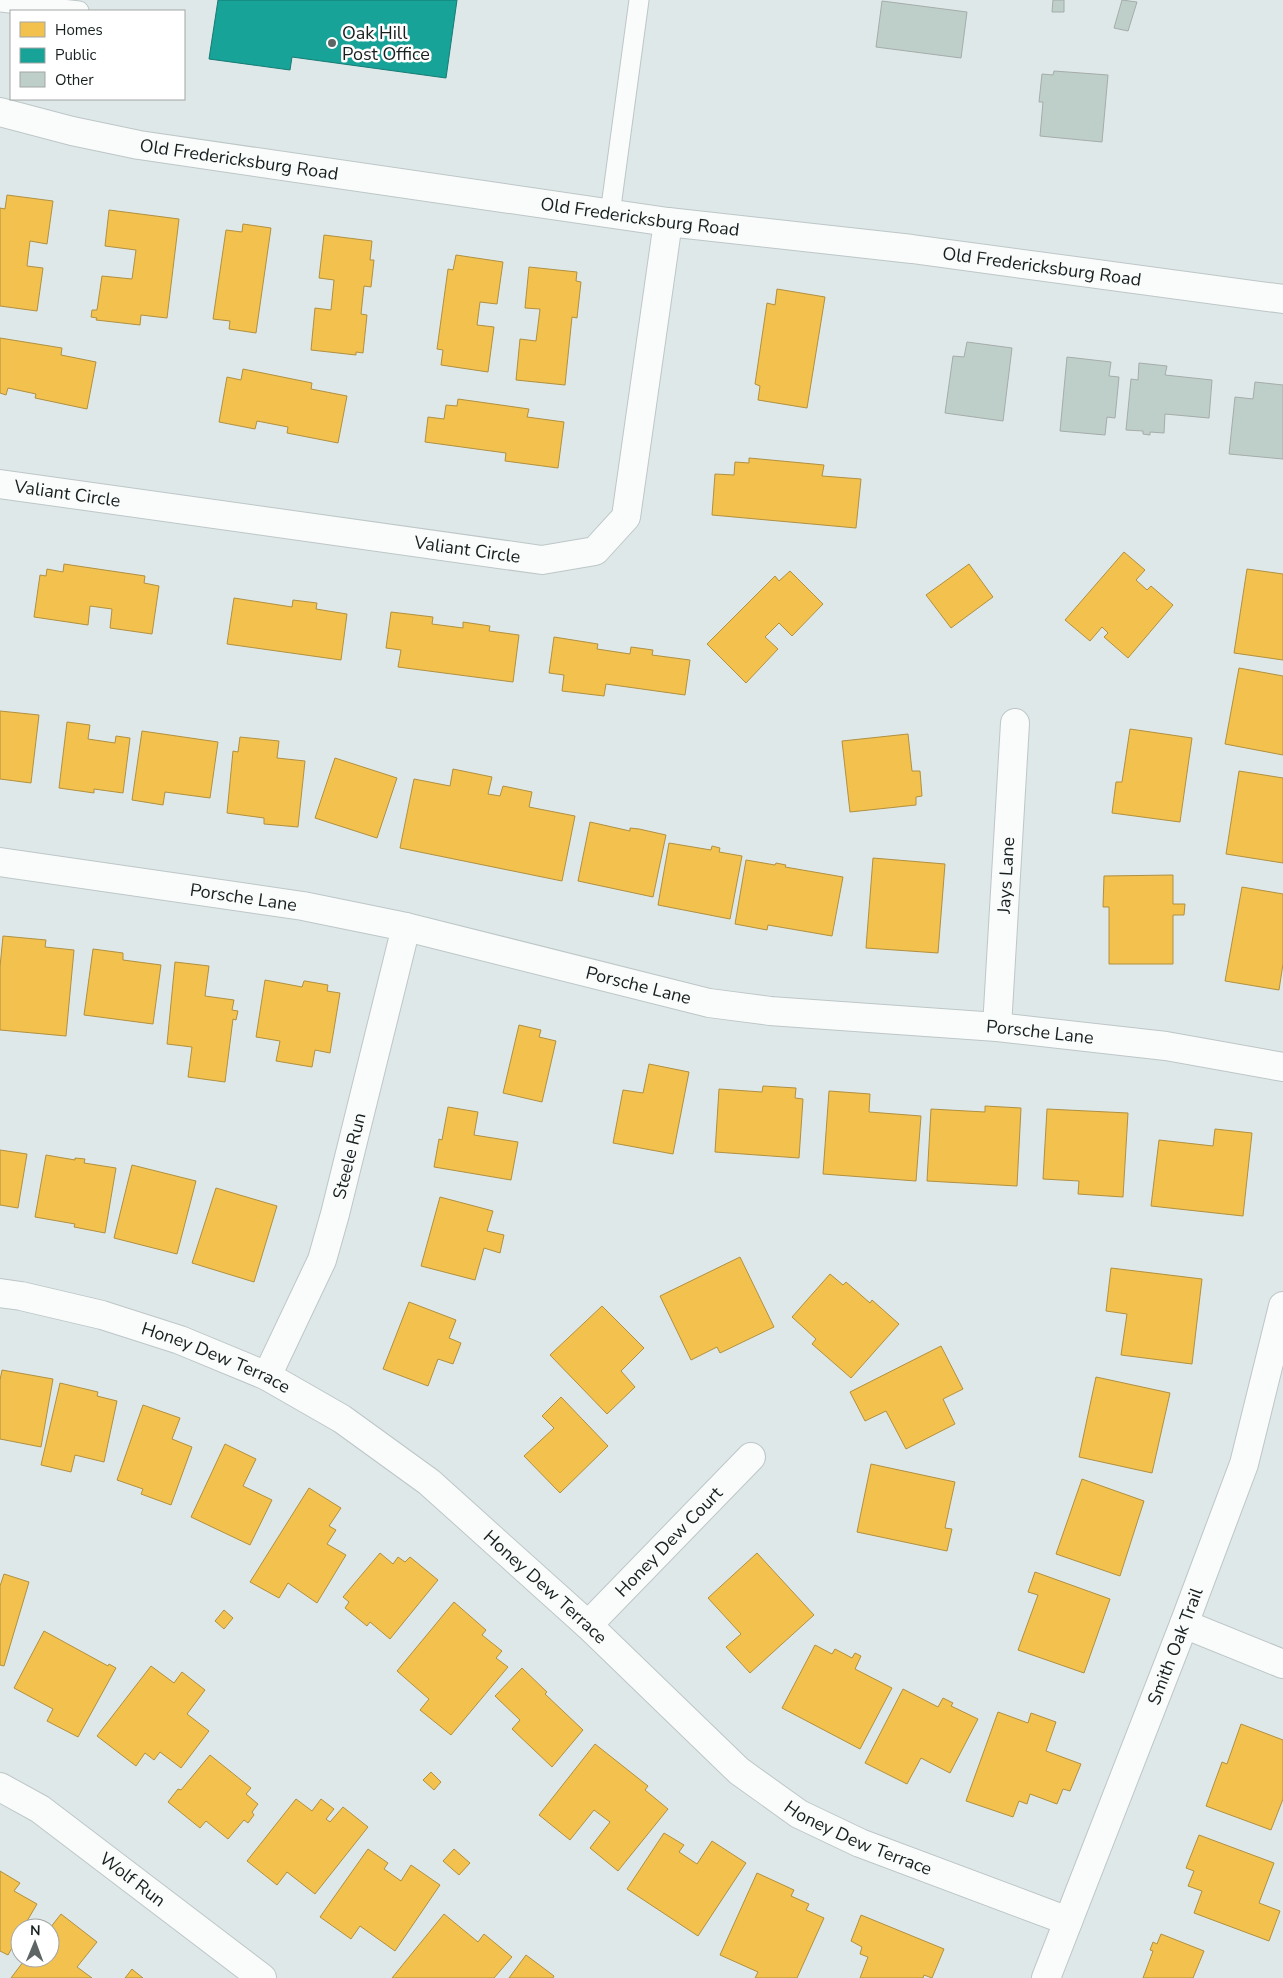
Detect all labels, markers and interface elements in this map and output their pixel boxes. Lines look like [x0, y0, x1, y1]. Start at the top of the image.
legend [10, 10, 185, 100]
text: Homes [55, 20, 103, 40]
place label: Oak Hill Post Office [342, 21, 430, 66]
marker: Oak Hill Post Office [326, 37, 338, 49]
text: Public [55, 45, 96, 65]
text: Other [55, 70, 94, 90]
street label: Old Fredericksburg Road [138, 133, 340, 186]
street label: Old Fredericksburg Road [539, 192, 741, 242]
street label: Old Fredericksburg Road [941, 241, 1143, 292]
street label: Valiant Circle [12, 474, 122, 513]
street label: Valiant Circle [412, 530, 522, 569]
street label: Jays Lane [992, 836, 1020, 915]
street label: Porsche Lane [188, 878, 299, 917]
street label: Porsche Lane [583, 961, 694, 1010]
street label: Porsche Lane [985, 1014, 1095, 1050]
street label: Steele Run [327, 1110, 372, 1202]
street label: Honey Dew Terrace [138, 1316, 295, 1399]
street label: Honey Dew Court [610, 1481, 728, 1602]
street label: Honey Dew Terrace [478, 1525, 612, 1649]
street label: Smith Oak Trail [1142, 1584, 1209, 1708]
street label: Honey Dew Terrace [779, 1795, 935, 1881]
street label: Wolf Run [95, 1847, 170, 1912]
north arrow [10, 1918, 60, 1968]
text: N [30, 1921, 41, 1940]

